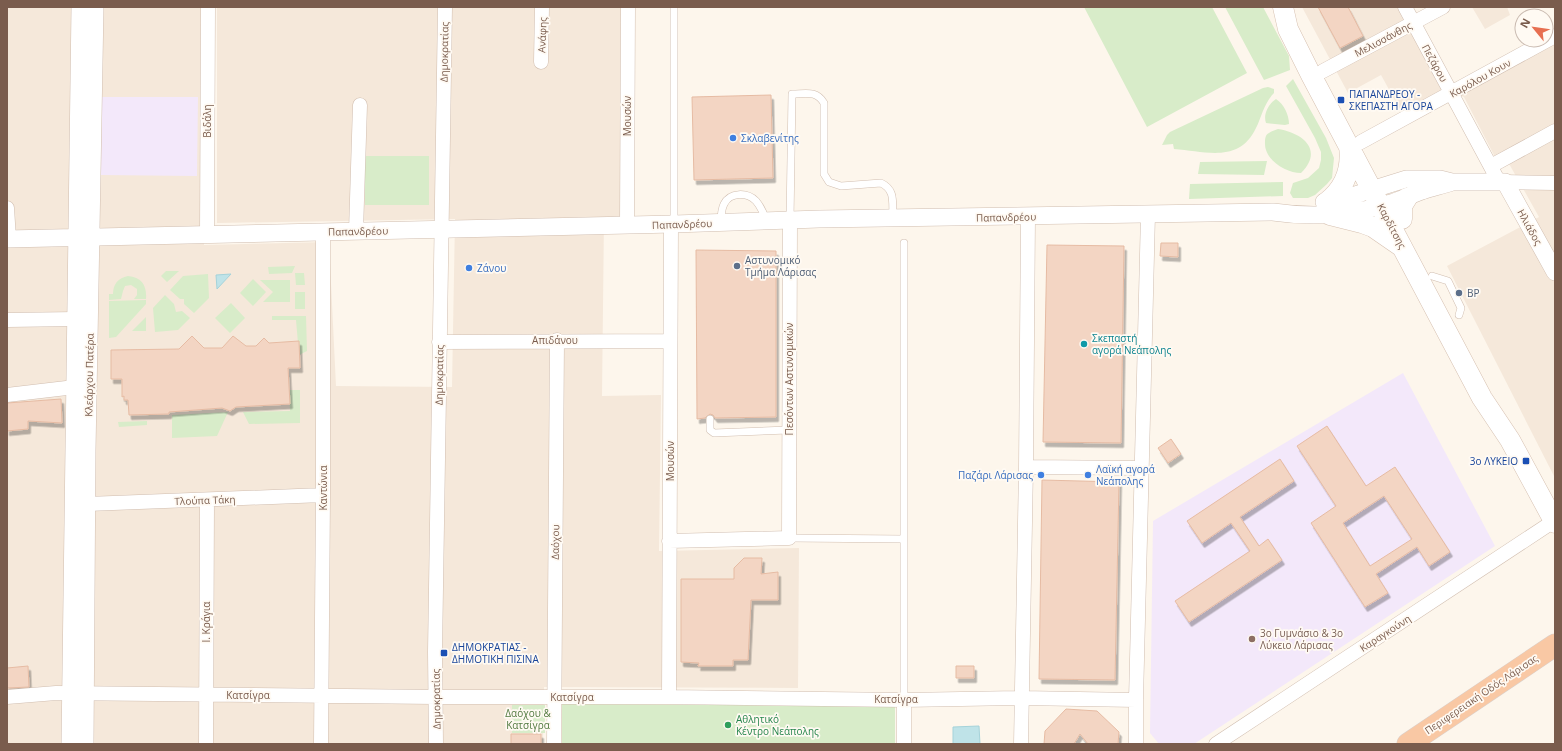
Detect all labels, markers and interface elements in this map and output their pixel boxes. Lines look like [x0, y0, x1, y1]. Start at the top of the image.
north arrow [1514, 8, 1554, 48]
text: N [1516, 15, 1534, 30]
street label: Ανάφης [534, 17, 550, 53]
street label: Μελισσάνθης [1352, 18, 1414, 60]
street label: Δημοκρατίας [436, 21, 452, 82]
street label: Πεζάρου [1419, 42, 1451, 84]
street label: Καρόλου Κουν [1447, 55, 1513, 101]
place label: ΠΑΠΑΝΔΡΕΟΥ - ΣΚΕΠΑΣΤΗ ΑΓΟΡΑ [1349, 87, 1433, 113]
marker: ΠΑΠΑΝΔΡΕΟΥ - ΣΚΕΠΑΣΤΗ ΑΓΟΡΑ [1336, 95, 1346, 105]
street label: Μουσών [620, 96, 634, 136]
street label: Βιδάλη [200, 104, 214, 138]
place label: Σκλαβενίτης [741, 131, 799, 145]
marker: Σκλαβενίτης [728, 133, 738, 143]
street label: Καρδίτσης [1374, 201, 1410, 251]
street label: Ηλιάδος [1514, 207, 1546, 248]
street label: Παπανδρέου [976, 209, 1036, 225]
street label: Παπανδρέου [652, 216, 712, 232]
street label: Παπανδρέου [328, 223, 388, 239]
place label: Αστυνομικό Τμήμα Λάρισας [745, 253, 816, 279]
place label: Ζάνου [477, 261, 506, 275]
marker: Αστυνομικό Τμήμα Λάρισας [732, 261, 742, 271]
marker: Ζάνου [464, 263, 474, 273]
place label: BP [1467, 286, 1479, 300]
marker: BP [1454, 288, 1464, 298]
street label: Πεσόντων Αστυνομικών [782, 323, 796, 435]
place label: Σκεπαστή αγορά Νεάπολης [1092, 331, 1171, 357]
street label: Κλεάρχου Πατέρα [81, 333, 97, 417]
street label: Απιδάνου [532, 333, 578, 347]
marker: Σκεπαστή αγορά Νεάπολης [1079, 339, 1089, 349]
street label: Δημοκρατίας [431, 344, 447, 405]
street label: Μουσών [663, 441, 677, 481]
place label: 3ο ΛΥΚΕΙΟ [1470, 454, 1518, 468]
marker: 3ο ΛΥΚΕΙΟ [1521, 456, 1531, 466]
place label: Λαϊκή αγορά Νεάπολης [1096, 462, 1155, 488]
street label: Καντώνια [316, 465, 330, 511]
place label: Παζάρι Λάρισας [958, 468, 1033, 482]
marker: Παζάρι Λάρισας [1036, 470, 1046, 480]
marker: Λαϊκή αγορά Νεάπολης [1083, 470, 1093, 480]
street label: Τλούπα Τάκη [174, 492, 236, 508]
street label: Δαόχου [548, 524, 562, 560]
street label: Ι. Κράγια [199, 602, 213, 642]
street label: Καραγκούνη [1357, 611, 1413, 655]
place label: 3ο Γυμνάσιο & 3ο Λύκειο Λάρισας [1260, 626, 1343, 652]
marker: 3ο Γυμνάσιο & 3ο Λύκειο Λάρισας [1247, 634, 1257, 644]
place label: ΔΗΜΟΚΡΑΤΙΑΣ - ΔΗΜΟΤΙΚΗ ΠΙΣΙΝΑ [452, 640, 539, 666]
marker: ΔΗΜΟΚΡΑΤΙΑΣ - ΔΗΜΟΤΙΚΗ ΠΙΣΙΝΑ [439, 648, 449, 658]
street label: Περιφερειακή Οδός Λάρισας [1422, 651, 1540, 737]
street label: Δημοκρατίας [428, 668, 444, 729]
street label: Κατσίγρα [226, 688, 270, 702]
street label: Κατσίγρα [550, 690, 594, 704]
street label: Κατσίγρα [874, 692, 918, 706]
park label: Δαόχου & Κατσίγρα [505, 706, 551, 732]
place label: Αθλητικό Κέντρο Νεάπολης [736, 712, 819, 738]
marker: Αθλητικό Κέντρο Νεάπολης [723, 720, 733, 730]

